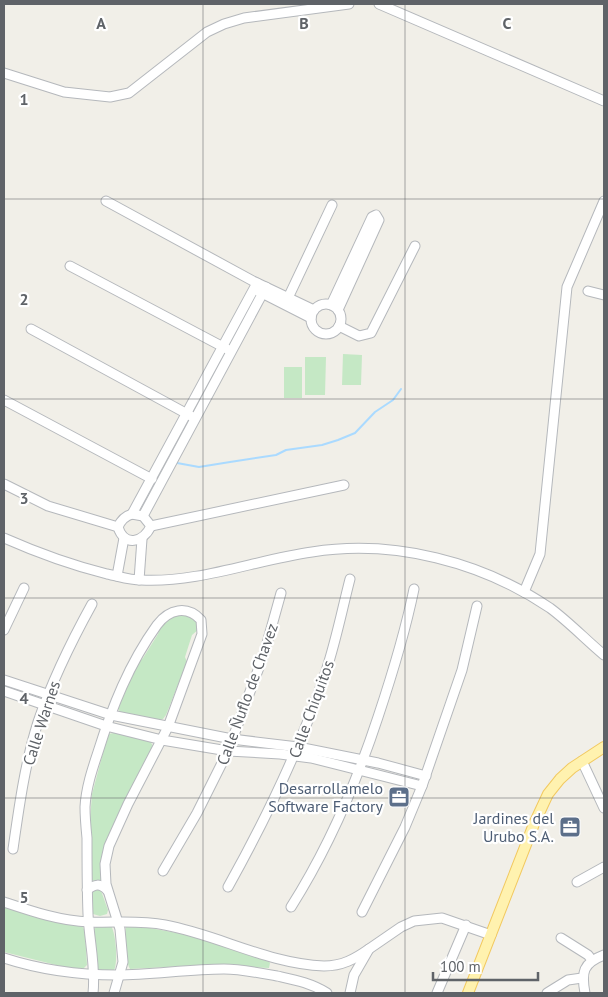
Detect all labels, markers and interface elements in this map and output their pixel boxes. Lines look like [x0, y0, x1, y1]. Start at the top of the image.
text: A [96, 13, 106, 33]
text: B [299, 13, 309, 33]
text: C [503, 13, 512, 33]
text: 1 [19, 89, 29, 109]
text: 2 [19, 289, 29, 309]
text: 3 [19, 488, 29, 508]
street label: Calle Ñuflo de Chavez [212, 620, 282, 768]
street label: Calle Chiquitos [284, 657, 338, 761]
street label: Calle Warnes [18, 678, 64, 768]
text: 4 [19, 688, 29, 708]
place label: Desarrollamelo Software Factory [268, 778, 384, 816]
office icon: Desarrollamelo Software Factory [387, 785, 411, 809]
place label: Jardines del Urubo S.A. [473, 808, 554, 846]
office icon: Jardines del Urubo S.A. [558, 815, 582, 839]
text: 5 [19, 887, 29, 907]
scale bar [433, 950, 538, 982]
text: 100 m [440, 957, 481, 976]

